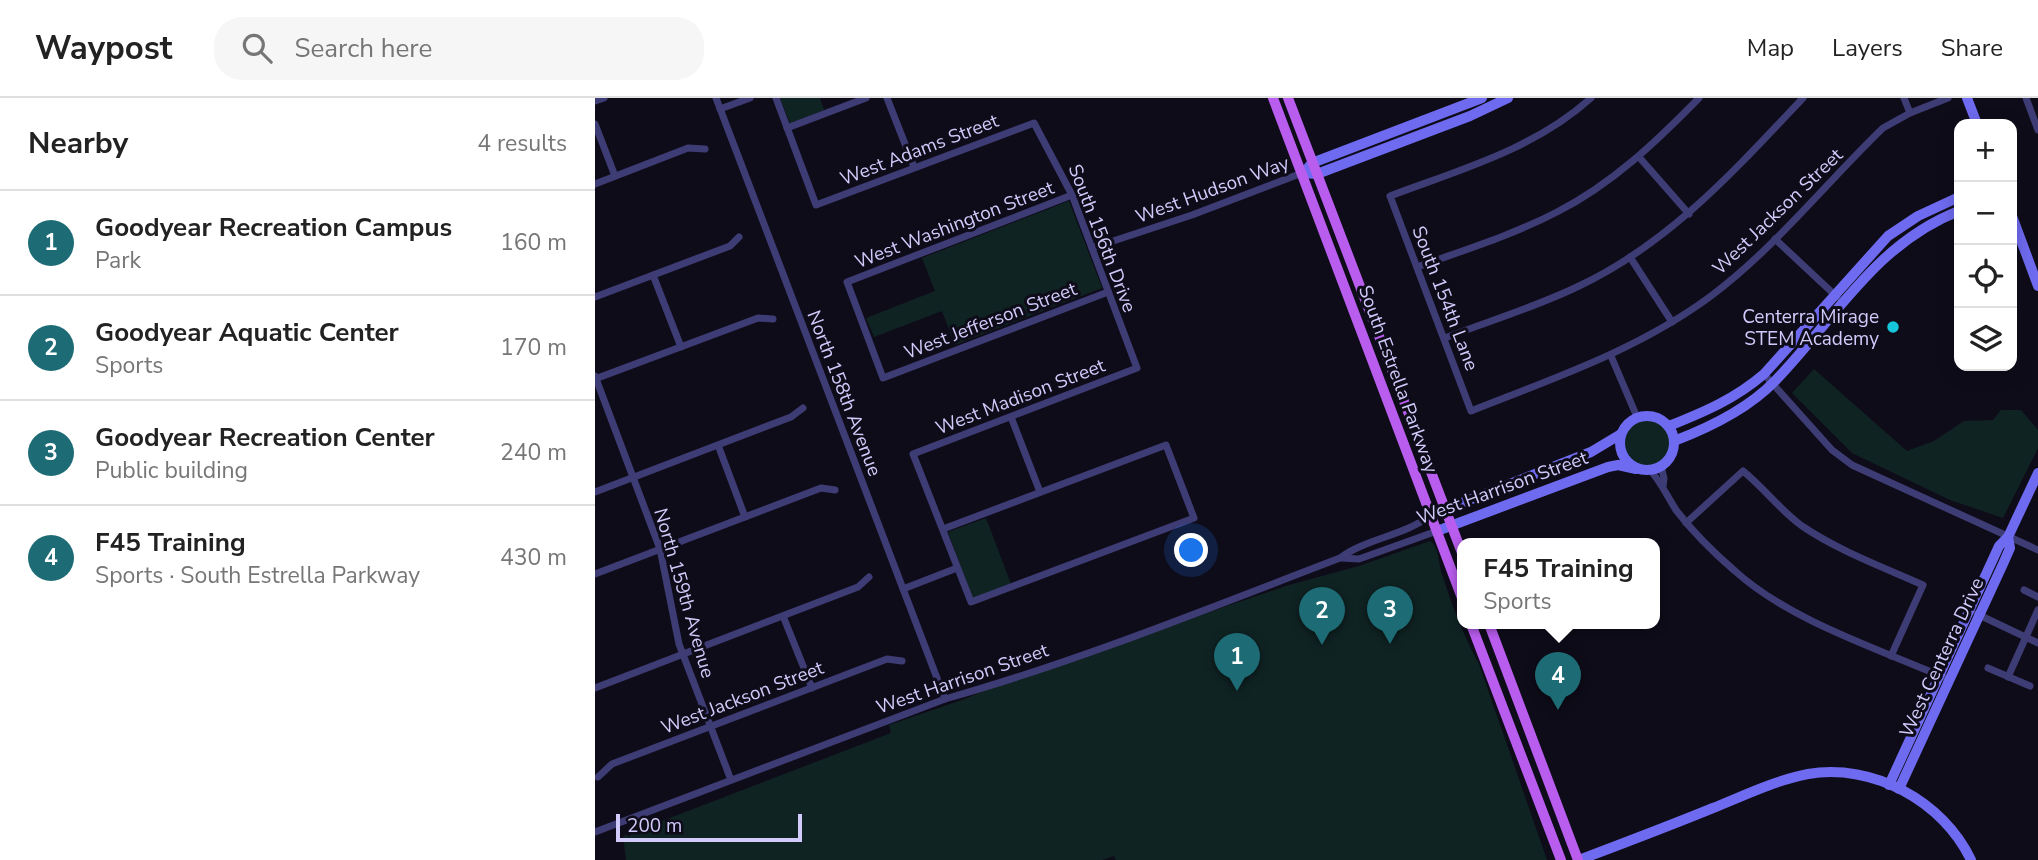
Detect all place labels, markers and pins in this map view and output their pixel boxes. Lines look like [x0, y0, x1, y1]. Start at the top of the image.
place label: Centerra Mirage STEM Academy [1742, 304, 1879, 352]
marker: Centerra Mirage STEM Academy [1885, 319, 1901, 335]
pin: 3 [1367, 586, 1413, 644]
pin: 2 [1299, 587, 1345, 645]
pin: 1 [1214, 633, 1260, 691]
pin: 4 [1535, 652, 1581, 710]

